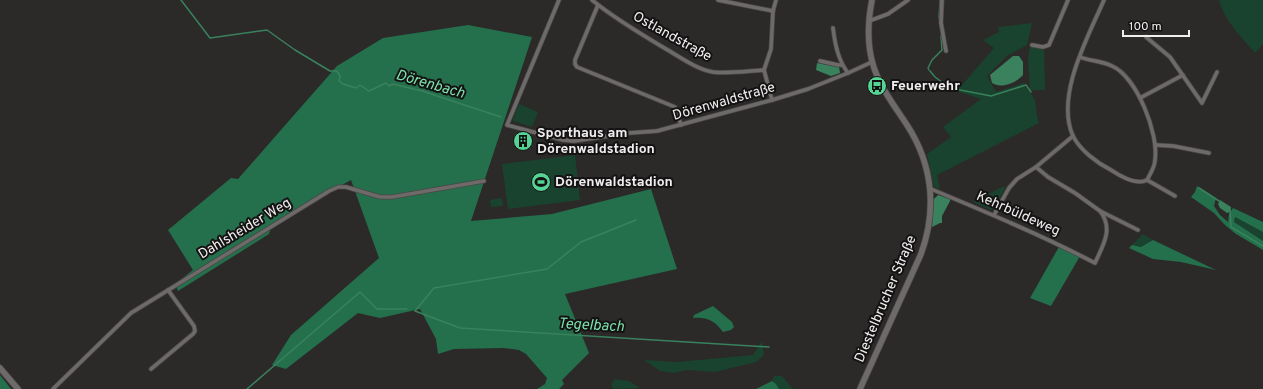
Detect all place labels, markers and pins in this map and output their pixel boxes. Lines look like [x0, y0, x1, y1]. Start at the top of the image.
bus stop icon: Feuerwehr [866, 75, 888, 97]
place label: Feuerwehr [891, 78, 960, 95]
place label: Sporthaus am Dörenwaldstadion [537, 125, 655, 158]
building icon: Sporthaus am Dörenwaldstadion [512, 130, 534, 152]
sports icon: Dörenwaldstadion [530, 171, 552, 193]
place label: Dörenwaldstadion [555, 174, 673, 191]

